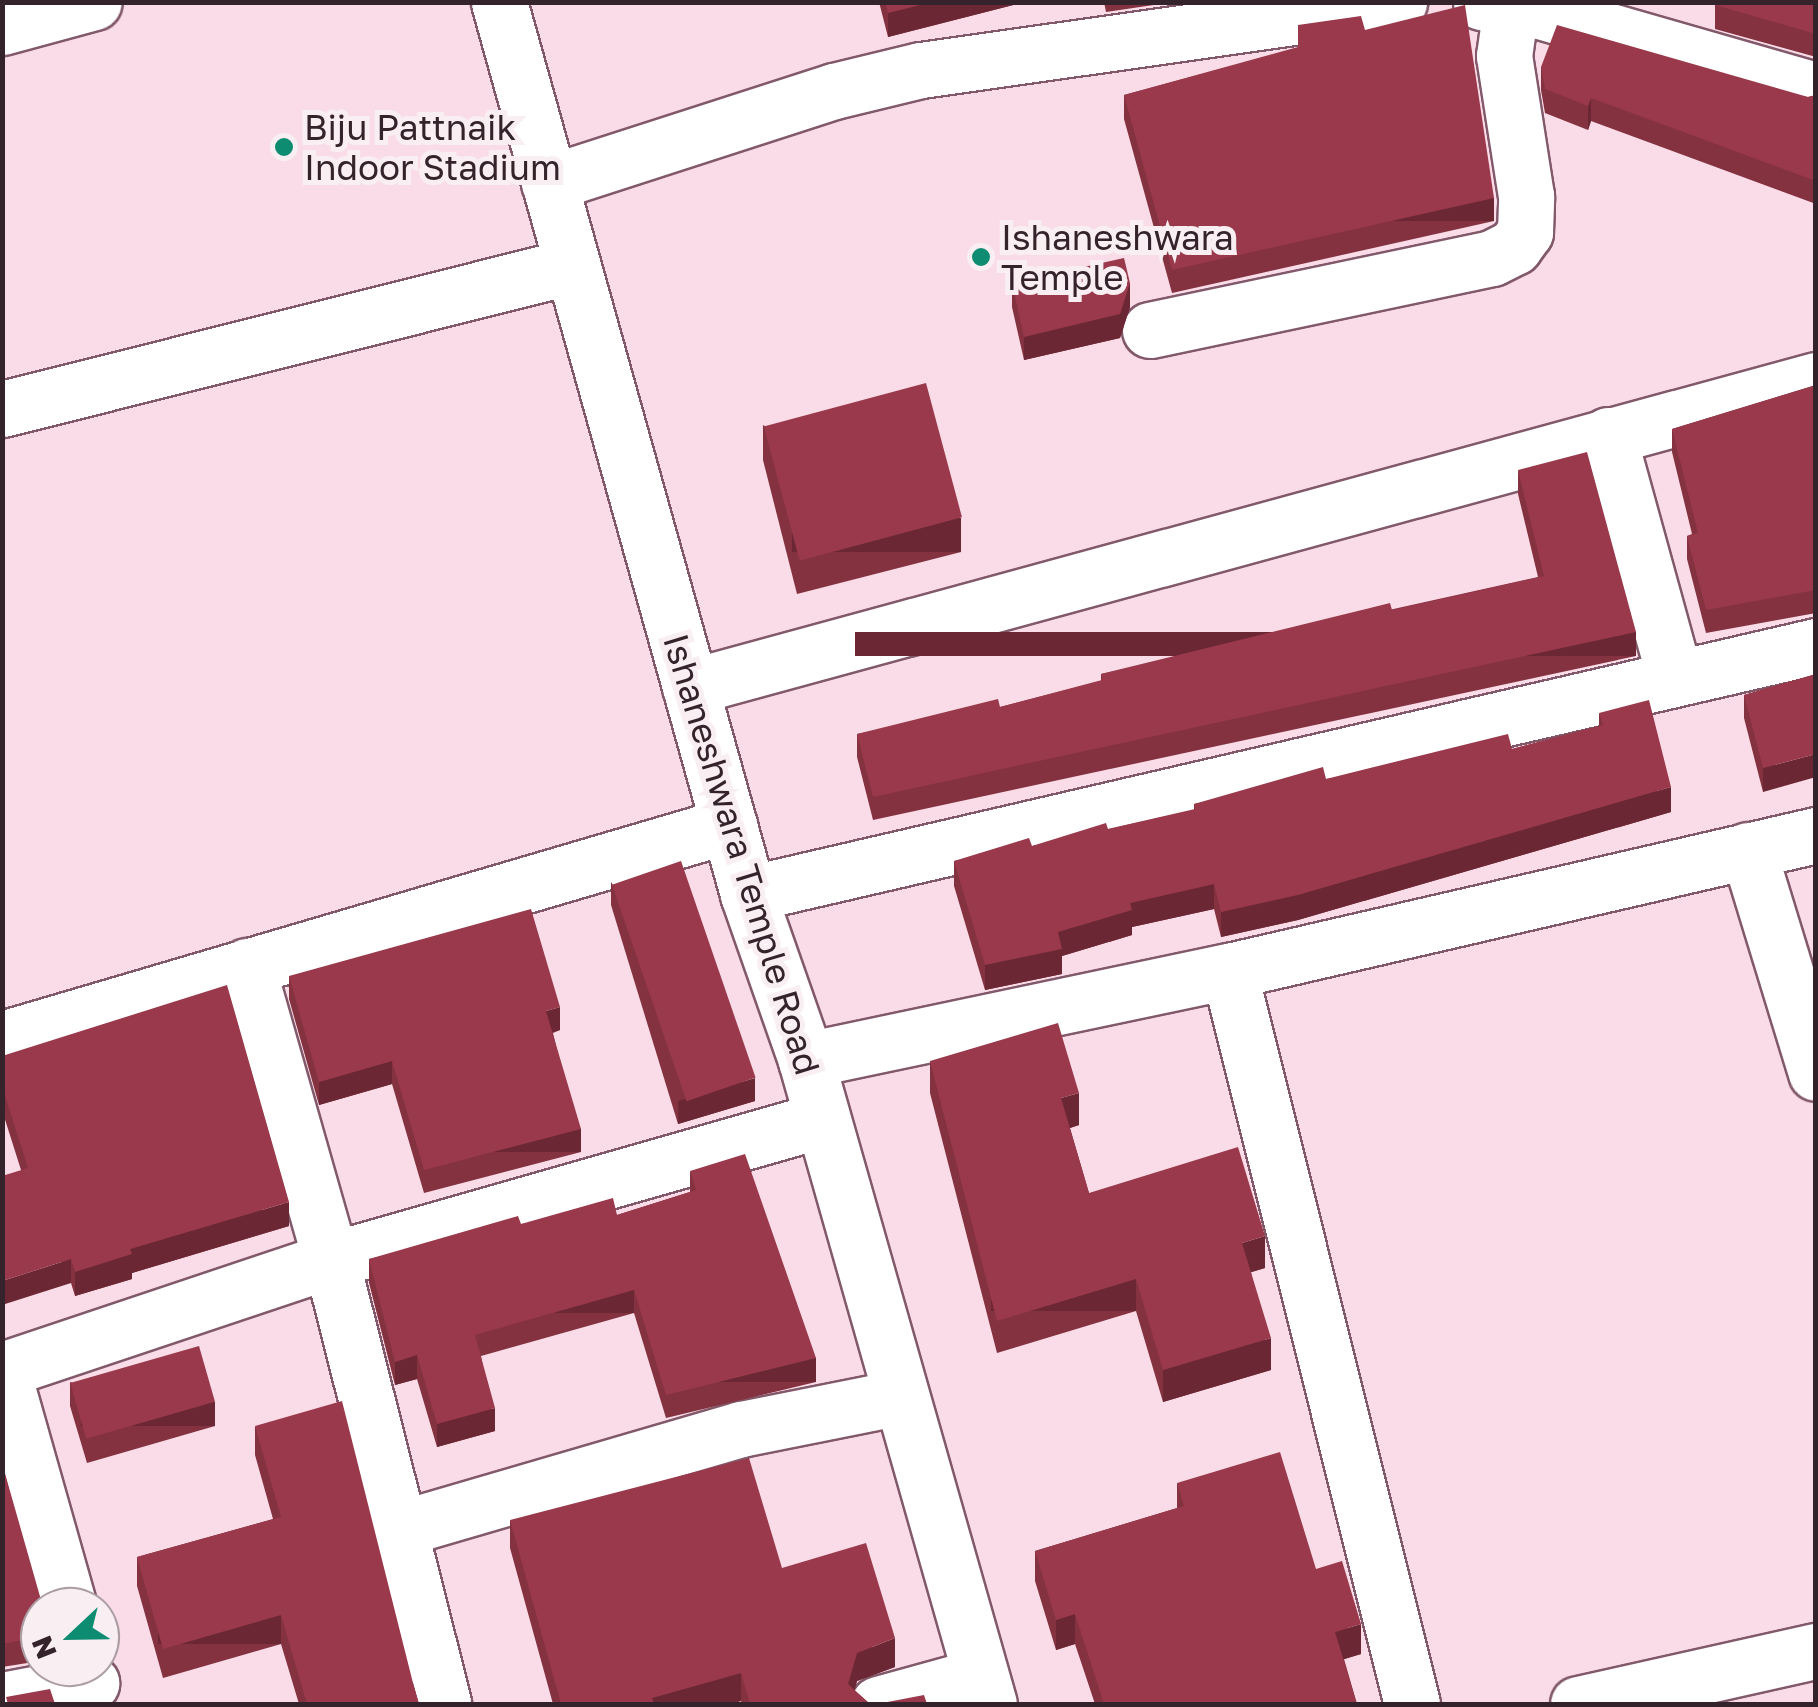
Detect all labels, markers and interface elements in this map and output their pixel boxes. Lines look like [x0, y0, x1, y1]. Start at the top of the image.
place label: Biju Pattnaik Indoor Stadium [304, 106, 561, 188]
marker: Biju Pattnaik Indoor Stadium [273, 136, 295, 158]
place label: Ishaneshwara Temple [1001, 216, 1234, 298]
marker: Ishaneshwara Temple [970, 246, 992, 268]
street label: Ishaneshwara Temple Road [655, 629, 829, 1079]
north arrow [20, 1587, 120, 1687]
text: N [24, 1632, 63, 1664]

